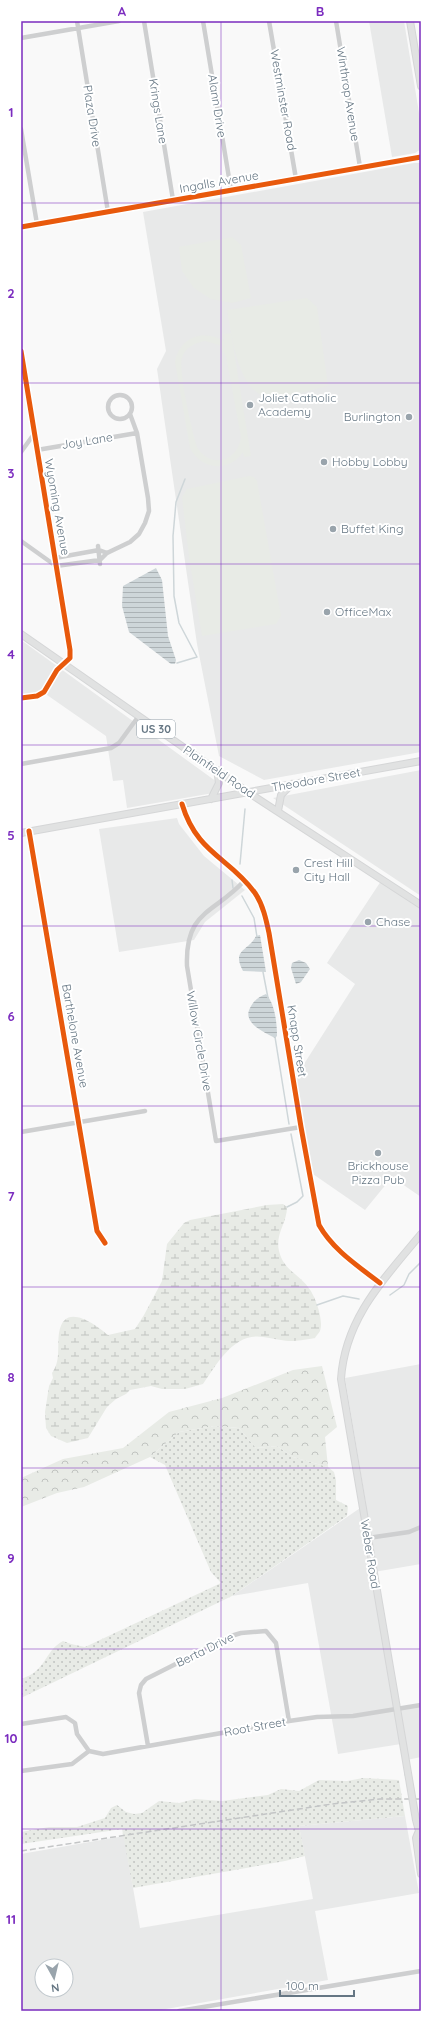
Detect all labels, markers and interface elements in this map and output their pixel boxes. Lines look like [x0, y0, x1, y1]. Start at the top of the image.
text: A [118, 3, 127, 19]
text: B [316, 3, 324, 19]
street label: Winthrop Avenue [334, 46, 363, 142]
street label: Westminster Road [267, 48, 300, 152]
street label: Alann Drive [205, 73, 230, 139]
street label: Krings Lane [146, 77, 171, 145]
street label: Plaza Drive [80, 84, 105, 148]
text: 1 [8, 104, 14, 120]
street label: Ingalls Avenue [178, 167, 260, 196]
text: 2 [7, 285, 15, 301]
place label: Joliet Catholic Academy [258, 390, 336, 419]
marker: Joliet Catholic Academy [245, 400, 255, 410]
place label: Burlington [344, 409, 401, 424]
marker: Burlington [404, 412, 414, 422]
street label: Joy Lane [60, 429, 114, 452]
place label: Hobby Lobby [332, 454, 408, 469]
street label: Wyoming Avenue [42, 457, 73, 557]
marker: Hobby Lobby [319, 457, 329, 467]
text: 3 [8, 465, 15, 481]
place label: Buffet King [341, 521, 404, 536]
marker: Buffet King [328, 524, 338, 534]
place label: OfficeMax [335, 604, 392, 619]
marker: OfficeMax [322, 607, 332, 617]
text: 4 [7, 646, 15, 662]
road number: US 30 [137, 720, 175, 738]
street label: Plainfield Road [181, 742, 258, 801]
street label: Theodore Street [270, 764, 361, 795]
text: 5 [7, 827, 15, 843]
place label: Crest Hill City Hall [304, 855, 353, 884]
marker: Crest Hill City Hall [291, 865, 301, 875]
place label: Chase [376, 914, 411, 929]
marker: Chase [363, 917, 373, 927]
street label: Barthelone Avenue [59, 983, 92, 1089]
street label: Willow Circle Drive [183, 990, 216, 1092]
street label: Knapp Street [284, 1004, 311, 1078]
text: 6 [7, 1008, 15, 1024]
marker: Brickhouse Pizza Pub [373, 1148, 383, 1158]
place label: Brickhouse Pizza Pub [348, 1158, 409, 1187]
text: 7 [7, 1188, 15, 1204]
text: 8 [7, 1369, 15, 1385]
street label: Weber Road [358, 1518, 383, 1590]
text: 9 [7, 1550, 15, 1566]
street label: Berta Drive [173, 1629, 236, 1670]
street label: Root Street [223, 1714, 287, 1739]
text: 10 [4, 1730, 18, 1746]
text: 11 [6, 1911, 16, 1927]
north arrow [34, 1958, 74, 1998]
scale bar [280, 1972, 354, 1998]
text: 100 m [286, 1978, 319, 1993]
text: N [50, 1980, 60, 1995]

